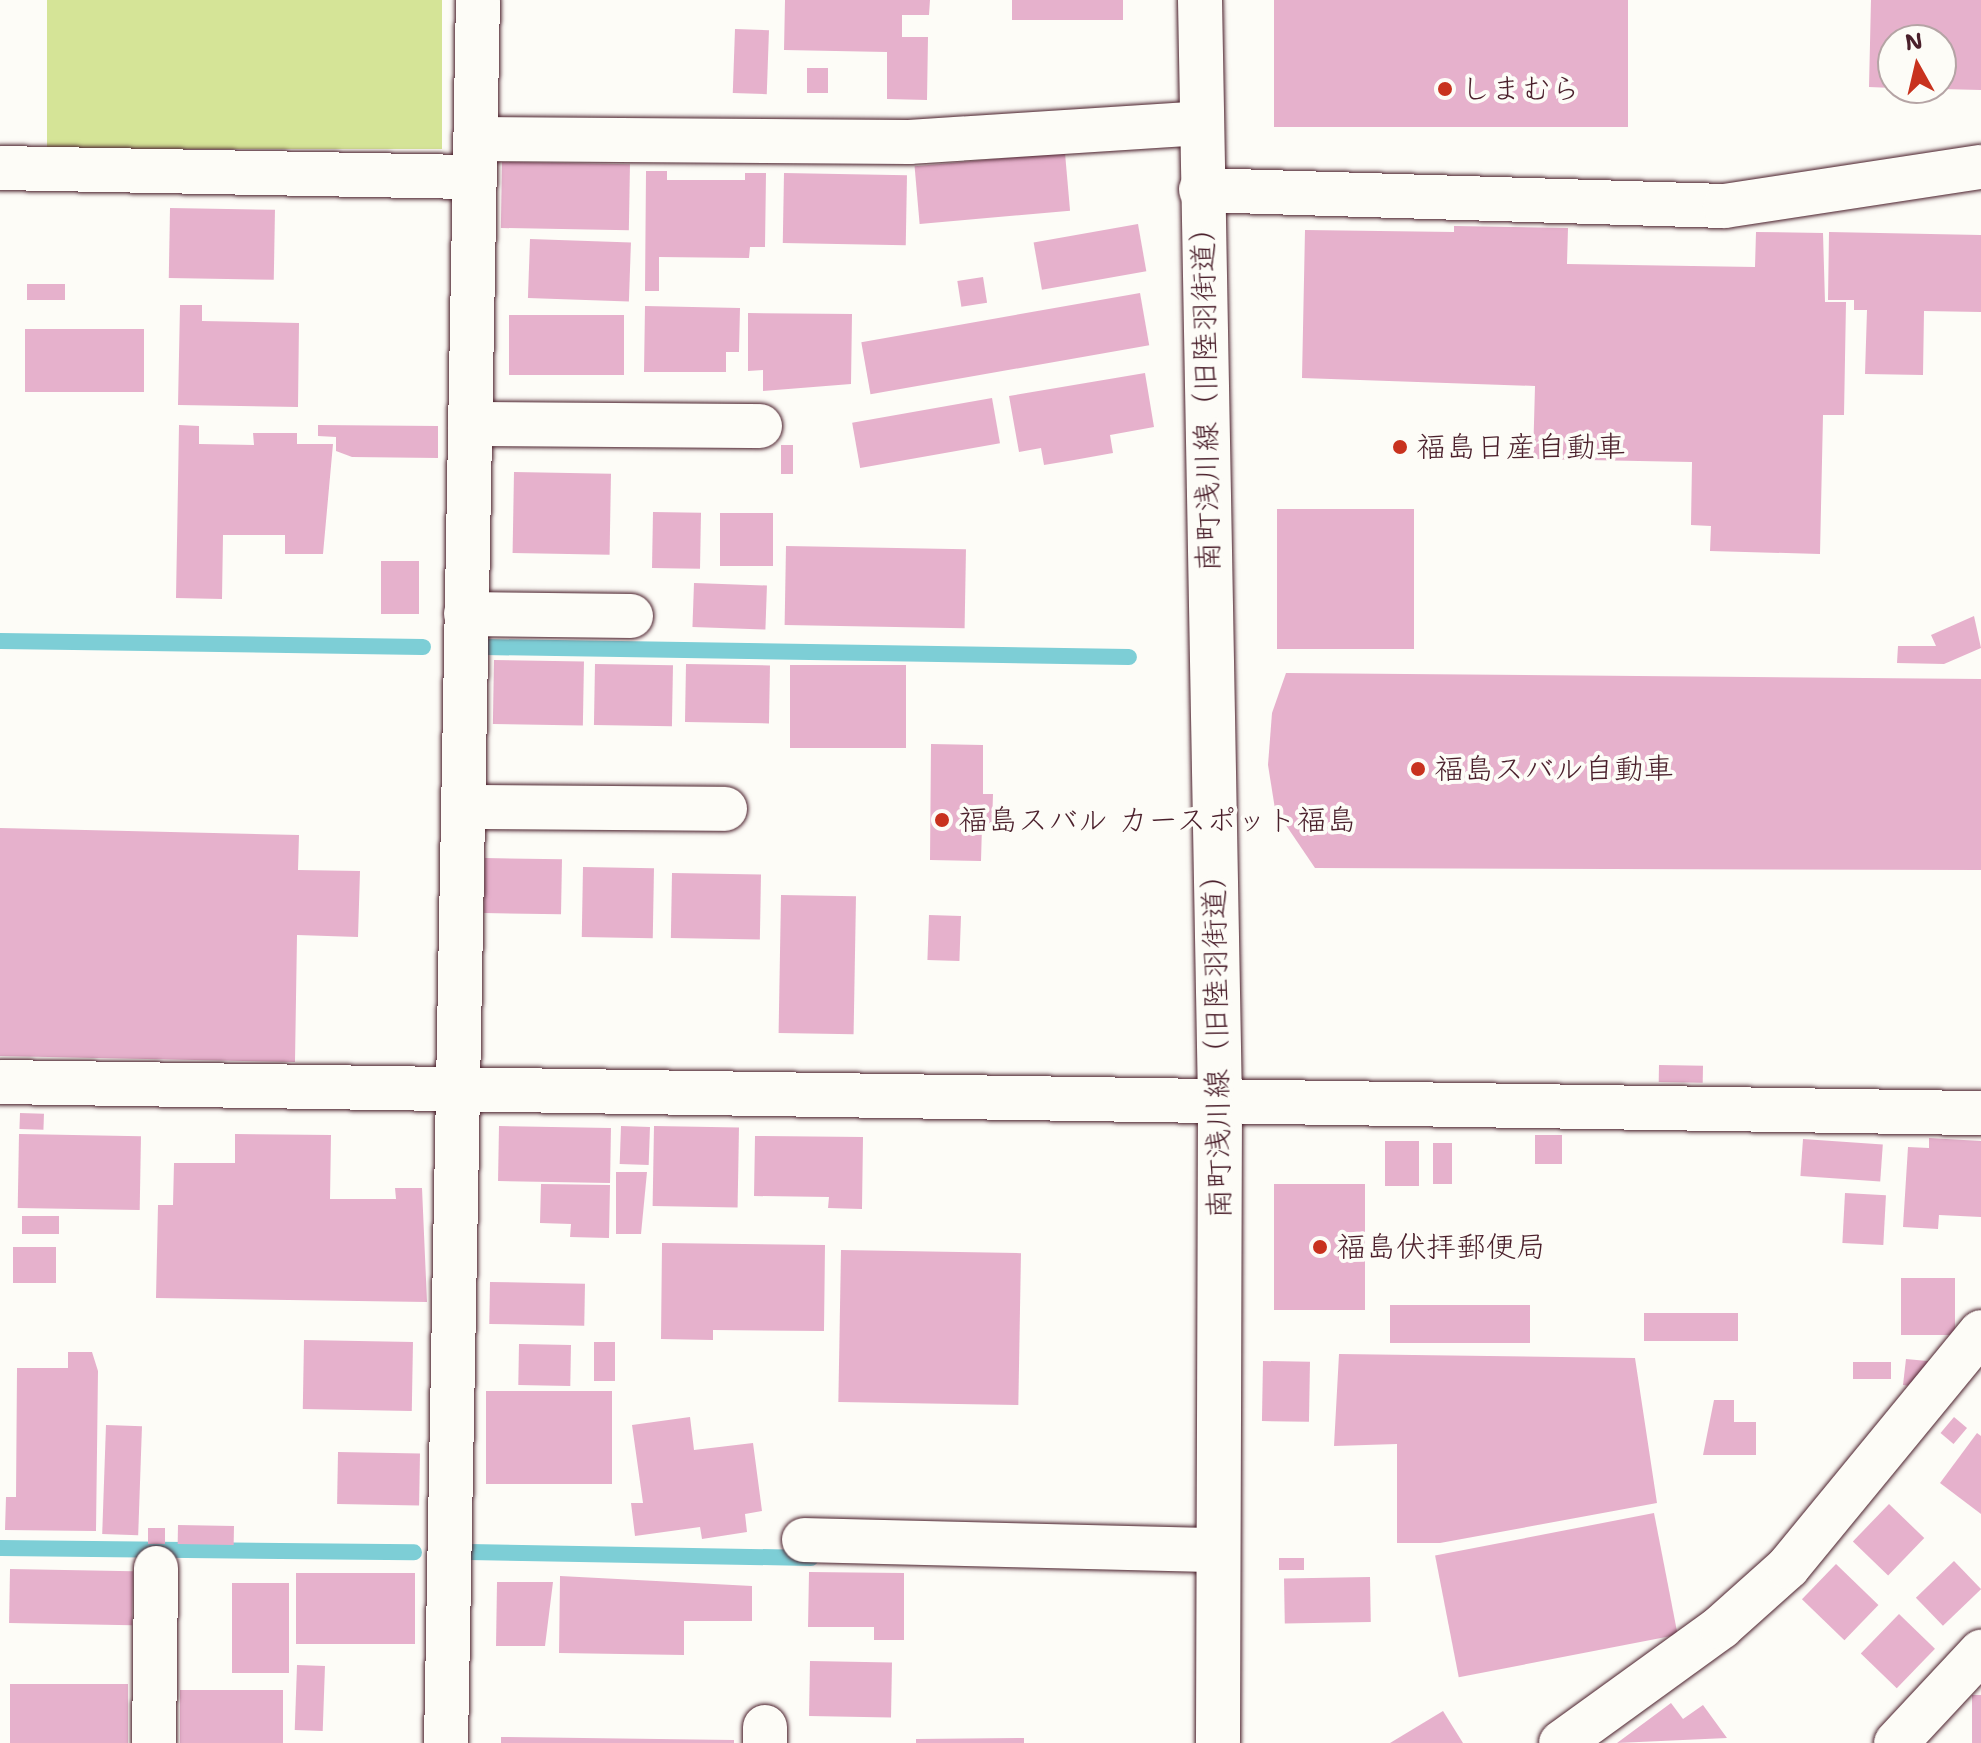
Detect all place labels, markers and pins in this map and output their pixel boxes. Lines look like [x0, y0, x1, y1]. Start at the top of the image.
place label: しまむら [1461, 71, 1581, 107]
marker: しまむら [1436, 80, 1454, 98]
place label: 福島日産自動車 [1416, 429, 1626, 465]
marker: 福島日産自動車 [1391, 438, 1409, 456]
place label: 福島スバル自動車 [1434, 751, 1674, 787]
marker: 福島スバル自動車 [1409, 760, 1427, 778]
place label: 福島スバル カースポット福島 [958, 802, 1358, 838]
marker: 福島スバル カースポット福島 [933, 811, 951, 829]
place label: 福島伏拝郵便局 [1336, 1229, 1546, 1265]
marker: 福島伏拝郵便局 [1311, 1238, 1329, 1256]

